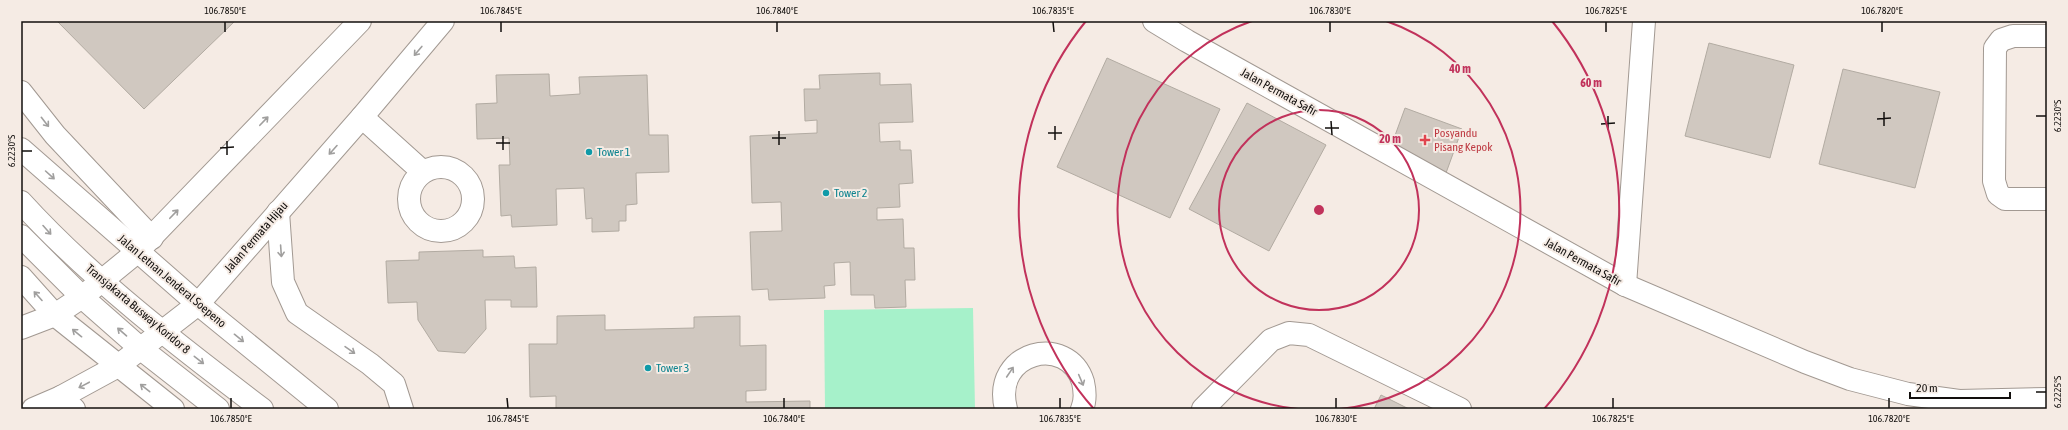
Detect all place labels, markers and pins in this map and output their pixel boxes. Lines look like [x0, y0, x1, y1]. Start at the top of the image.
place label: Posyandu Pisang Kepok [1434, 126, 1493, 154]
marker: Posyandu Pisang Kepok [1419, 134, 1431, 146]
place label: Tower 1 [597, 145, 631, 159]
marker: Tower 1 [584, 147, 594, 157]
place label: Tower 2 [834, 186, 867, 200]
marker: Tower 2 [821, 188, 831, 198]
centre of rings [1312, 203, 1326, 217]
place label: Tower 3 [656, 361, 689, 375]
marker: Tower 3 [643, 363, 653, 373]

